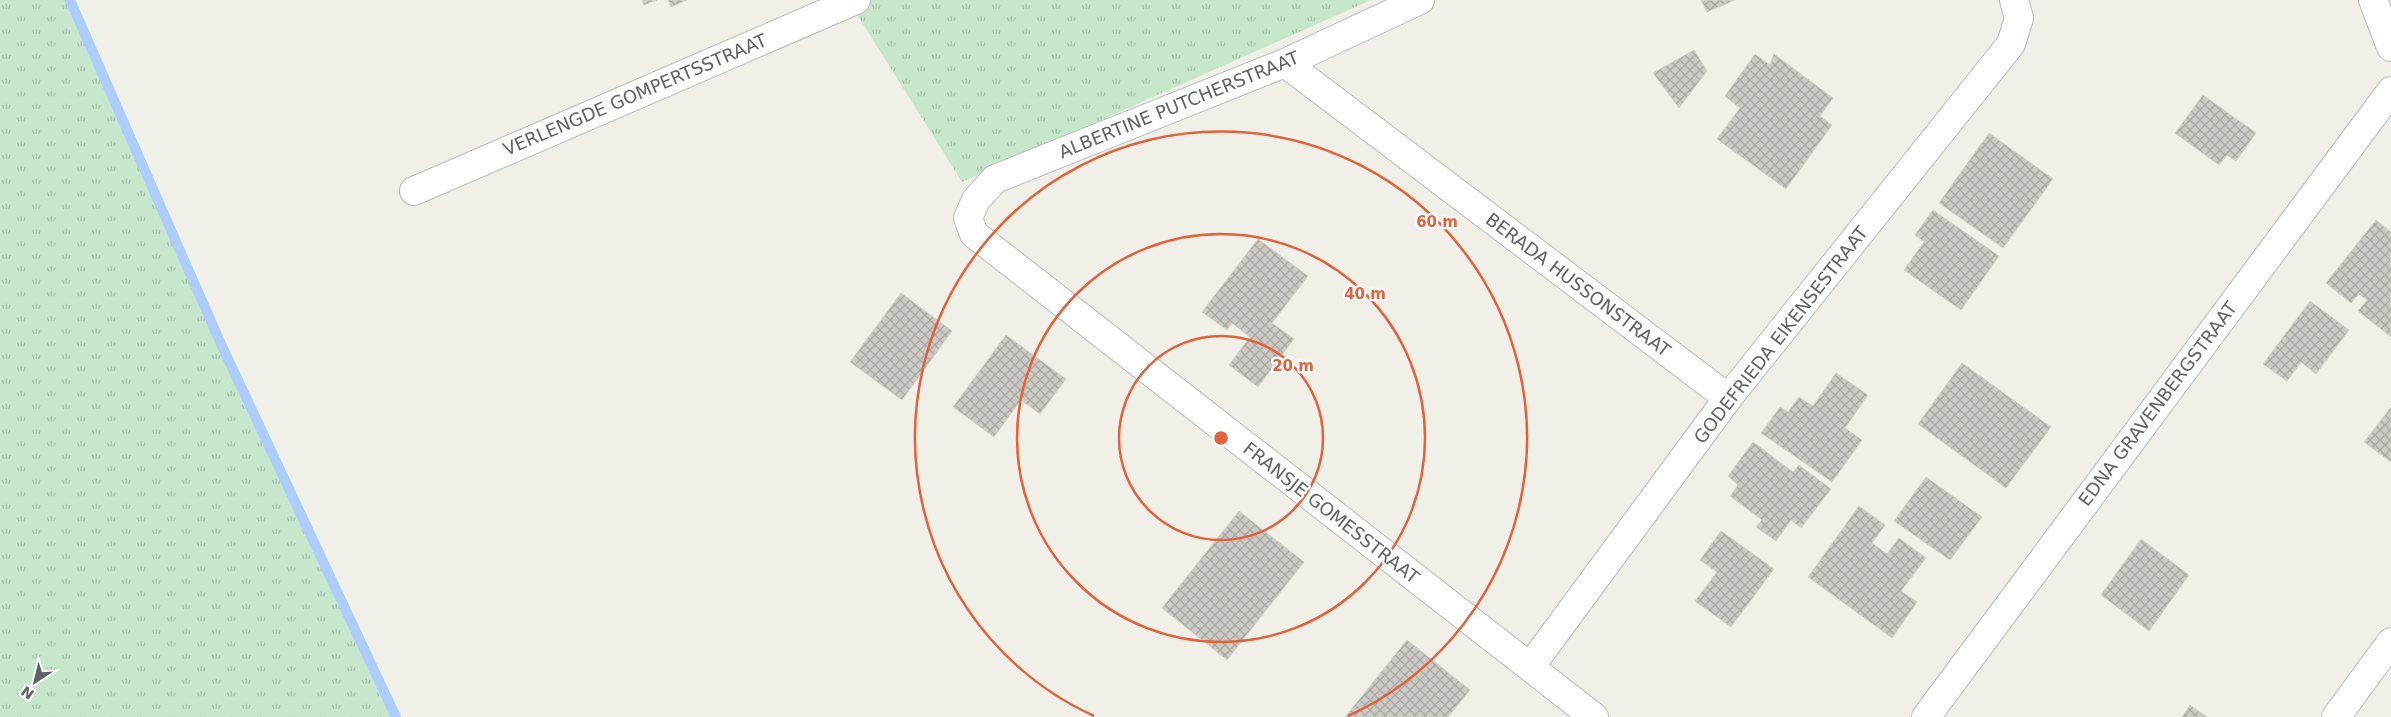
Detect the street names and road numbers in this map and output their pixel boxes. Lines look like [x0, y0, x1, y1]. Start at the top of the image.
street label: VERLENGDE GOMPERTSSTRAAT [500, 29, 771, 160]
street label: ALBERTINE PUTCHERSTRAAT [1056, 46, 1303, 162]
street label: BERADA HUSSONSTRAAT [1482, 208, 1675, 361]
street label: GODEFRIEDA EIKENSESTRAAT [1689, 221, 1872, 447]
street label: EDNA GRAVENBERGSTRAAT [2074, 297, 2242, 510]
street label: FRANSJE GOMESSTRAAT [1239, 437, 1424, 588]

